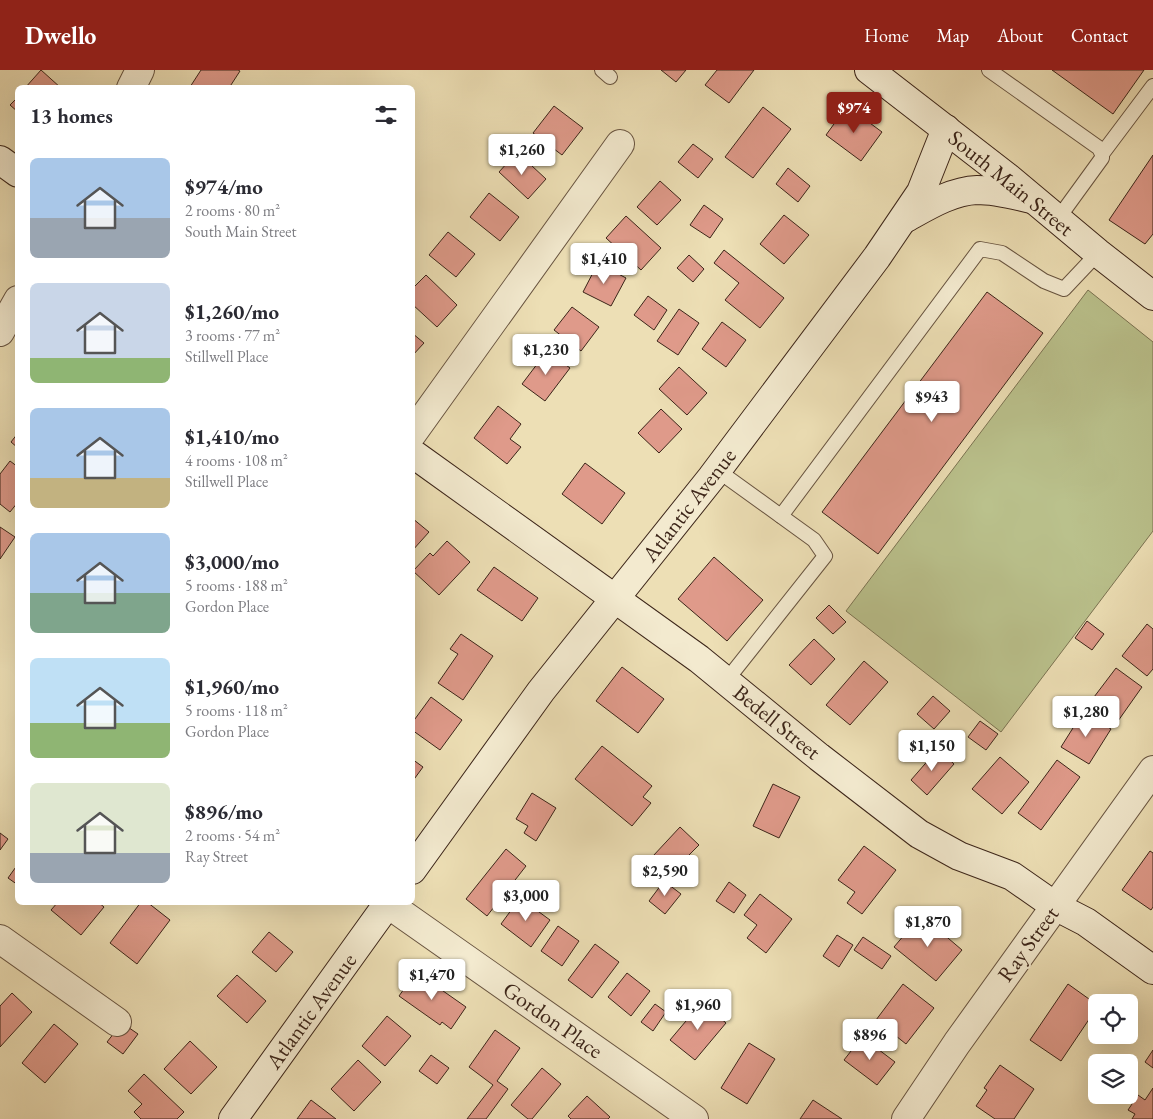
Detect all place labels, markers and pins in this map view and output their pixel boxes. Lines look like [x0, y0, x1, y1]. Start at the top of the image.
pin: $974 [824, 92, 884, 134]
pin: $1,260 [481, 134, 563, 176]
pin: $1,410 [563, 242, 645, 285]
pin: $1,230 [505, 334, 587, 376]
pin: $943 [902, 380, 962, 423]
pin: $1,280 [1045, 696, 1127, 738]
pin: $1,150 [891, 730, 973, 772]
pin: $2,590 [624, 854, 706, 897]
pin: $3,000 [485, 880, 567, 922]
pin: $1,870 [887, 906, 969, 948]
pin: $1,470 [391, 958, 473, 1001]
pin: $1,960 [657, 988, 739, 1031]
pin: $896 [840, 1018, 900, 1061]

